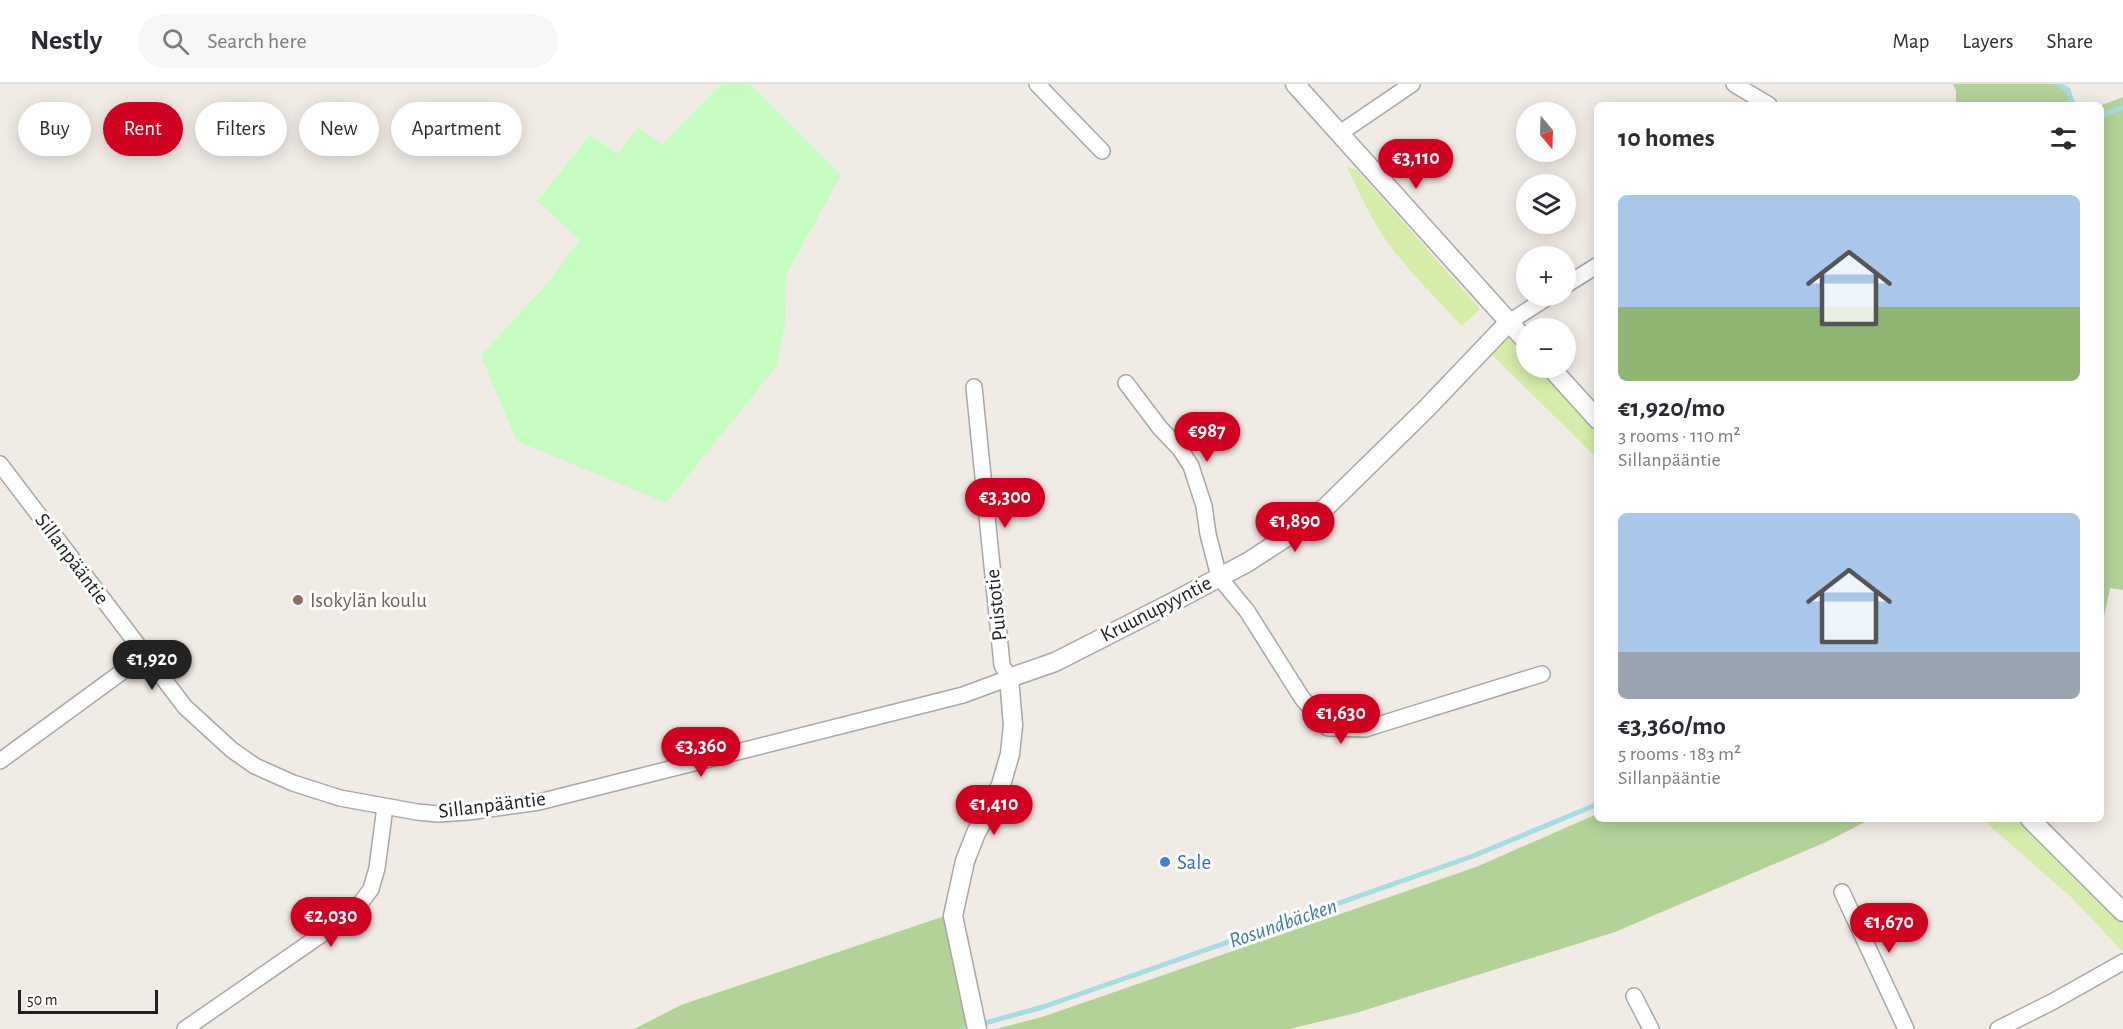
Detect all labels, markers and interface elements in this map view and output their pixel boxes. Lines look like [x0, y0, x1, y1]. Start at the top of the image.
search box [138, 14, 558, 68]
icon: search [159, 25, 192, 58]
text: Nestly [30, 27, 102, 55]
text: Search here [207, 30, 307, 52]
text: Map [1893, 31, 1929, 52]
text: Layers [1962, 31, 2013, 52]
text: Share [2046, 31, 2093, 52]
chip: Buy [18, 102, 91, 156]
chip: Rent [103, 102, 183, 156]
chip: Filters [195, 102, 287, 156]
chip: New [299, 102, 379, 156]
chip: Apartment [391, 102, 522, 156]
north arrow [1516, 102, 1576, 162]
map controls [1516, 102, 1576, 378]
icon: filters [2047, 122, 2080, 155]
text: 10 homes [1618, 125, 1715, 151]
pin: €3,110 [1367, 139, 1465, 190]
text: €3,110 [1392, 148, 1440, 168]
button: layers [1516, 174, 1576, 234]
icon: home [1795, 234, 1903, 342]
button: + [1516, 246, 1576, 306]
button: − [1516, 318, 1576, 378]
text: €1,920/mo [1618, 395, 1725, 421]
pin: €987 [1171, 412, 1243, 463]
text: €987 [1188, 421, 1226, 441]
text: 3 rooms · 110 m² [1618, 426, 1741, 446]
text: Sillanpääntie [1618, 450, 1721, 470]
pin: €3,300 [956, 478, 1054, 529]
text: €3,300 [979, 487, 1031, 507]
pin: €1,890 [1246, 502, 1344, 553]
street label: Sillanpääntie [31, 510, 113, 608]
text: €1,890 [1269, 511, 1321, 531]
icon: home [1795, 552, 1903, 660]
street label: Puistotie [982, 568, 1010, 642]
street label: Kruunupyyntie [1097, 572, 1215, 646]
place label: Isokylän koulu [310, 590, 427, 611]
marker: Isokylän koulu [291, 593, 305, 607]
pin: €1,920 [103, 640, 201, 691]
text: €1,920 [127, 649, 177, 669]
pin: €1,630 [1292, 694, 1390, 745]
text: €1,630 [1316, 703, 1366, 723]
text: €3,360/mo [1618, 713, 1726, 739]
pin: €3,360 [652, 727, 750, 778]
text: €3,360 [675, 736, 727, 756]
text: 5 rooms · 183 m² [1618, 744, 1741, 764]
text: Sillanpääntie [1618, 768, 1721, 788]
pin: €1,410 [945, 785, 1043, 836]
street label: Sillanpääntie [437, 788, 547, 822]
text: €1,410 [970, 794, 1018, 814]
place label: Sale [1177, 852, 1211, 873]
marker: Sale [1158, 855, 1172, 869]
water label: Rosundbäcken [1226, 894, 1340, 952]
pin: €2,030 [282, 897, 380, 948]
pin: €1,670 [1840, 903, 1938, 954]
text: €2,030 [305, 906, 357, 926]
text: €1,670 [1864, 912, 1914, 932]
scale bar [18, 987, 158, 1014]
text: 50 m [27, 992, 58, 1008]

